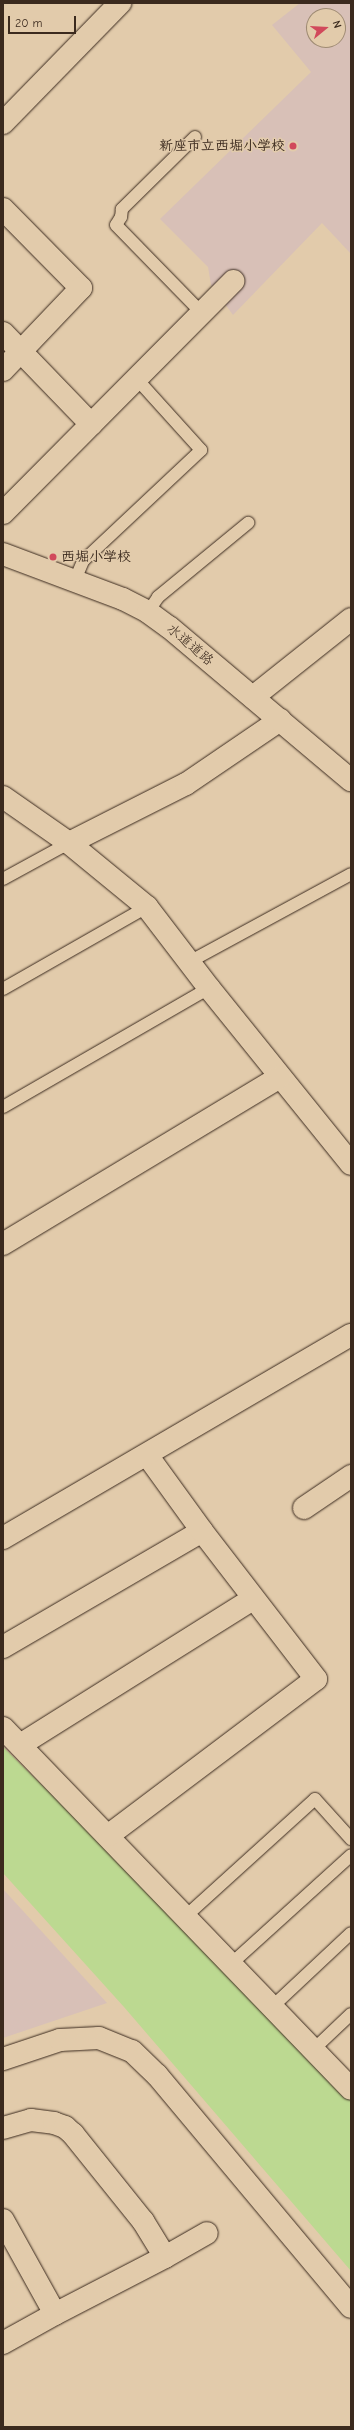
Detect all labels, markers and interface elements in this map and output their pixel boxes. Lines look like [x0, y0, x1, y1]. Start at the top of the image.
scale bar [10, 8, 78, 34]
north arrow [306, 8, 346, 48]
text: 20 m [15, 16, 43, 30]
text: N [330, 19, 344, 30]
place label: 新座市立西堀小学校 [159, 138, 285, 154]
marker: 新座市立西堀小学校 [288, 141, 298, 151]
place label: 西堀小学校 [61, 549, 131, 565]
marker: 西堀小学校 [48, 552, 58, 562]
street label: 水道道路 [163, 621, 217, 669]

